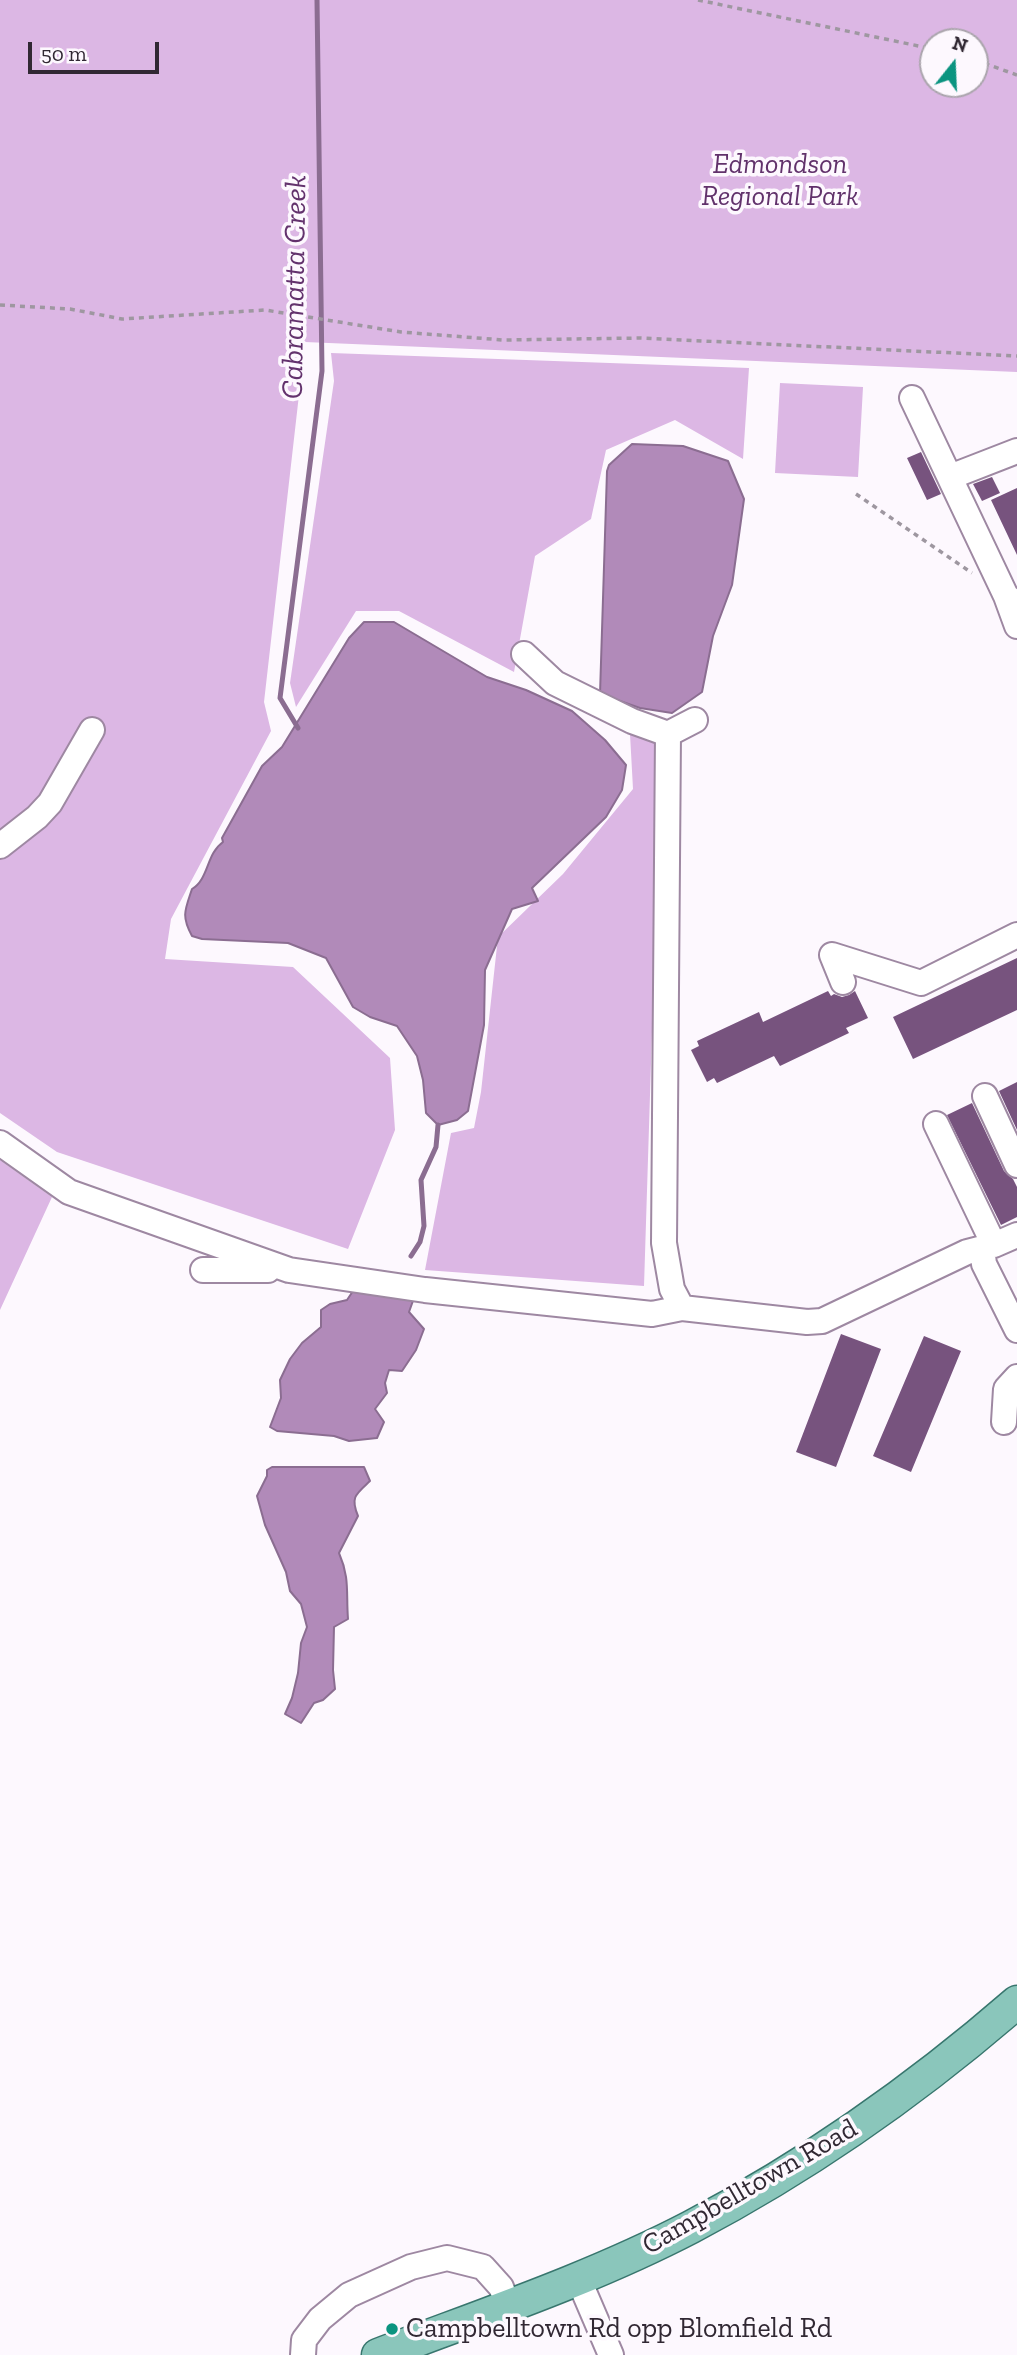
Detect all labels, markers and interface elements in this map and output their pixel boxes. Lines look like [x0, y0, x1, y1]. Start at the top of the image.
scale bar [32, 28, 163, 72]
north arrow [919, 28, 989, 98]
text: N [950, 31, 970, 58]
text: 50 m [41, 41, 87, 66]
park label: Edmondson Regional Park [702, 148, 858, 214]
water label: Cabramatta Creek [275, 175, 315, 399]
street label: Campbelltown Road [637, 2112, 863, 2262]
place label: Campbelltown Rd opp Blomfield Rd [406, 2312, 832, 2346]
marker: Campbelltown Rd opp Blomfield Rd [384, 2321, 400, 2337]

